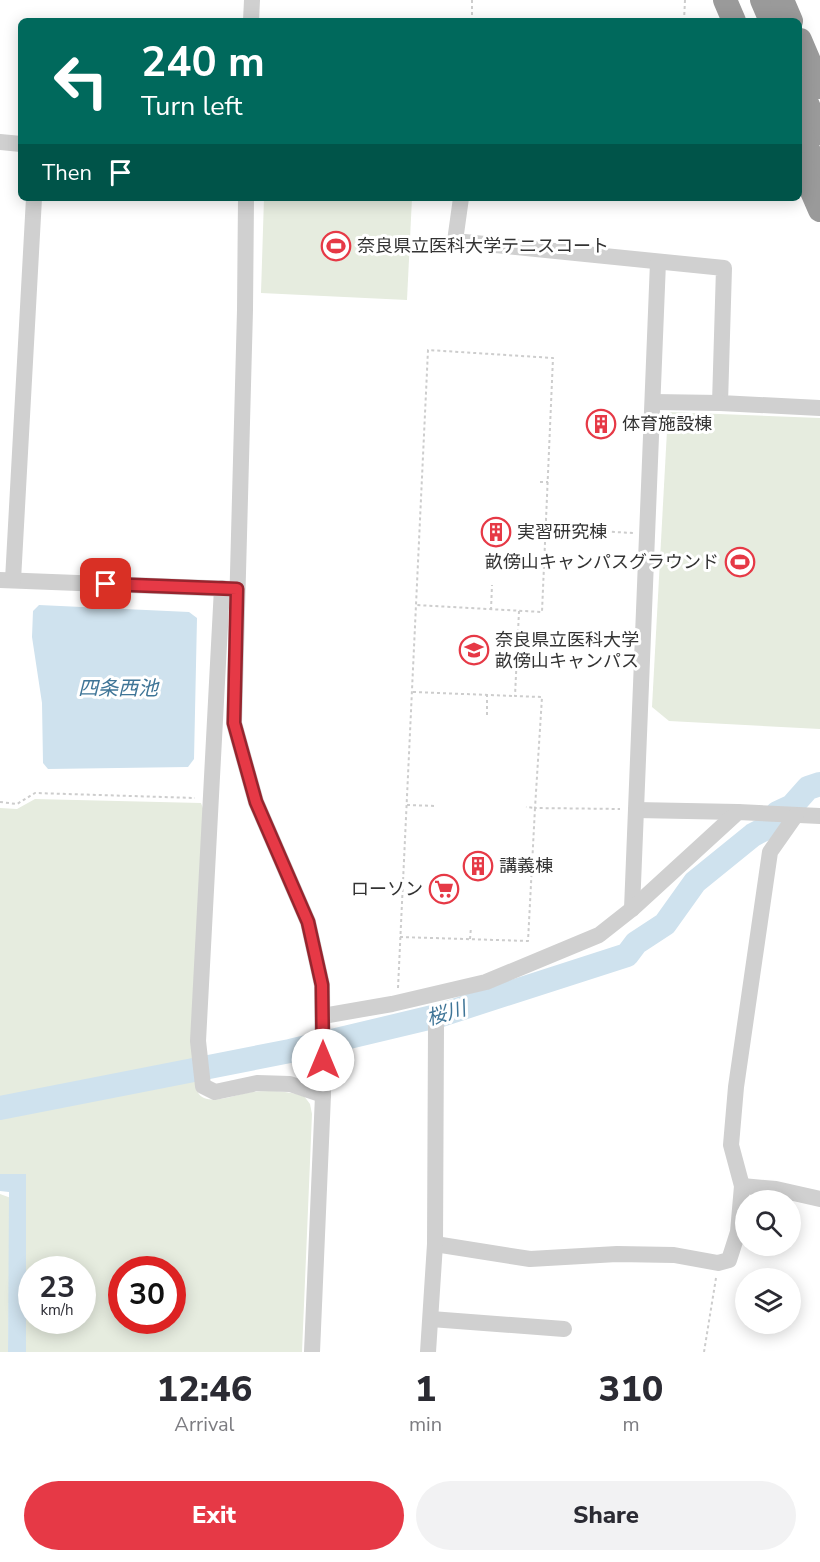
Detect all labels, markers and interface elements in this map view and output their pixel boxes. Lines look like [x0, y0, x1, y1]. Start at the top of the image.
text: 240 m [141, 34, 265, 91]
icon: left [42, 42, 120, 120]
text: Turn left [141, 88, 242, 125]
icon: arrive [104, 156, 137, 189]
text: Then [42, 158, 92, 188]
sports icon: 奈良県立医科大学テニスコート [320, 230, 352, 262]
place label: 奈良県立医科大学テニスコート [357, 234, 609, 258]
building icon: 体育施設棟 [585, 408, 617, 440]
place label: 体育施設棟 [622, 412, 712, 436]
building icon: 実習研究棟 [480, 516, 512, 548]
place label: 実習研究棟 [517, 520, 607, 544]
sports icon: 畝傍山キャンパスグラウンド [724, 546, 756, 578]
place label: 畝傍山キャンパスグラウンド [485, 550, 719, 574]
pin [80, 558, 131, 609]
icon: arrive [89, 567, 122, 600]
place label: 奈良県立医科大学 畝傍山キャンパス [495, 628, 639, 673]
school or university icon: 奈良県立医科大学 畝傍山キャンパス [458, 634, 490, 666]
water label: 四条西池 [78, 675, 160, 702]
building icon: 講義棟 [462, 850, 494, 882]
place label: 講義棟 [499, 854, 553, 878]
supermarket icon: ローソン [428, 873, 460, 905]
place label: ローソン [351, 877, 423, 901]
water label: 桜川 [423, 994, 471, 1032]
position arrow [291, 1028, 355, 1092]
map controls [735, 1190, 801, 1334]
button: search [735, 1190, 801, 1256]
speed limit sign: 30 [108, 1256, 186, 1334]
text: 23 [39, 1267, 75, 1308]
button: layers [735, 1268, 801, 1334]
text: km/h [40, 1300, 74, 1320]
text: 12:46 [157, 1365, 252, 1414]
text: 1 [415, 1365, 436, 1414]
text: 310 [599, 1365, 663, 1414]
text: Arrival [174, 1411, 235, 1438]
text: min [409, 1411, 442, 1438]
text: m [622, 1411, 640, 1438]
button: Exit [24, 1481, 404, 1550]
button: Share [416, 1481, 796, 1550]

